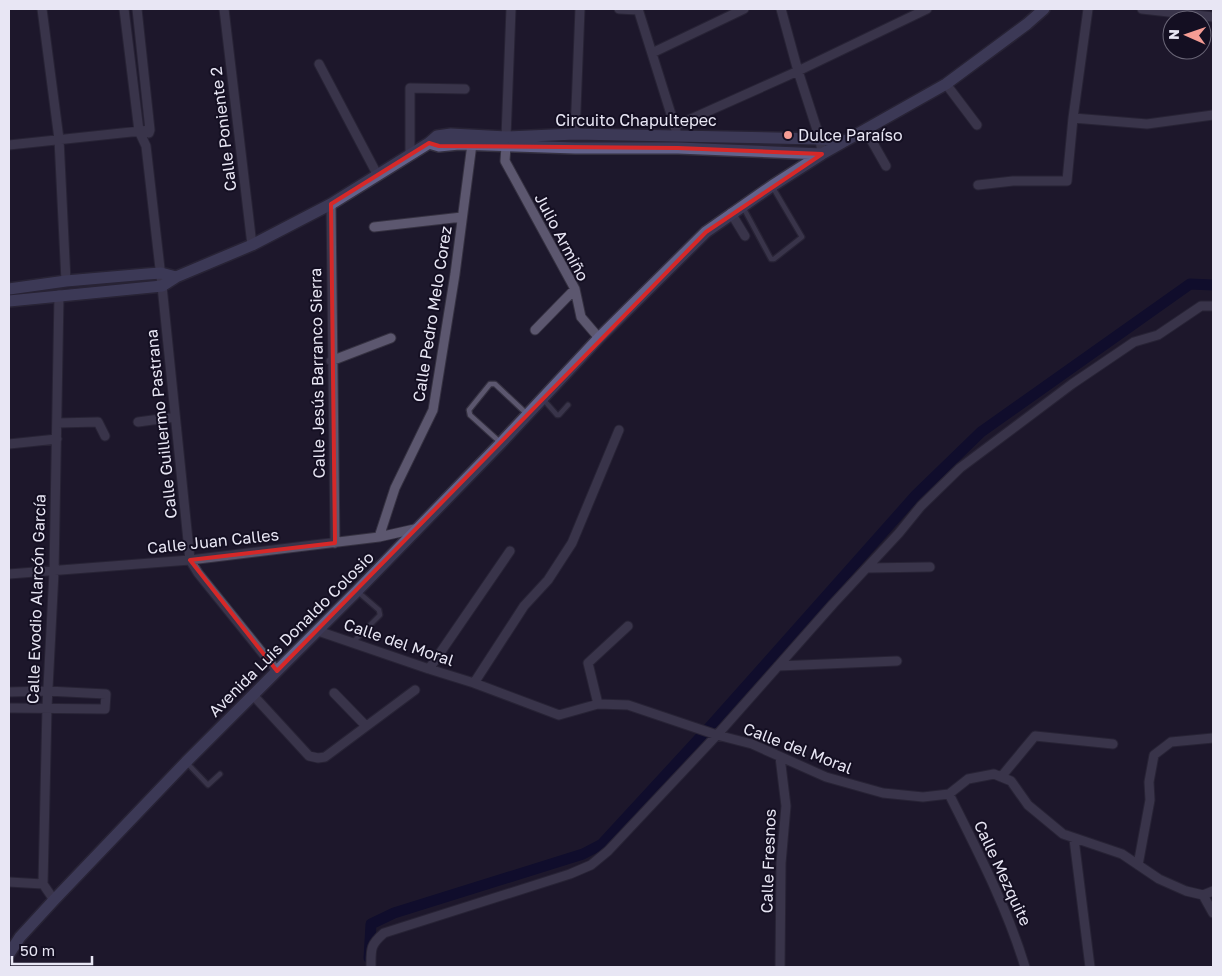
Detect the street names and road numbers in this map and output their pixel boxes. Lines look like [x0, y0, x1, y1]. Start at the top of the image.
street label: Calle Poniente 2 [205, 66, 241, 192]
street label: Circuito Chapultepec [555, 110, 717, 130]
street label: Julio Armiño [531, 190, 593, 284]
street label: Calle Pedro Melo Corez [408, 225, 456, 403]
street label: Calle Jesús Barranco Sierra [305, 268, 329, 478]
street label: Calle Guillermo Pastrana [141, 328, 181, 520]
street label: Calle Evodio Alarcón García [22, 494, 50, 704]
street label: Calle Juan Calles [146, 524, 280, 558]
street label: Avenida Luis Donaldo Colosio [204, 547, 378, 721]
street label: Calle del Moral [341, 614, 457, 670]
street label: Calle del Moral [741, 718, 855, 778]
street label: Calle Fresnos [756, 808, 780, 914]
street label: Calle Mezquite [970, 817, 1036, 929]

